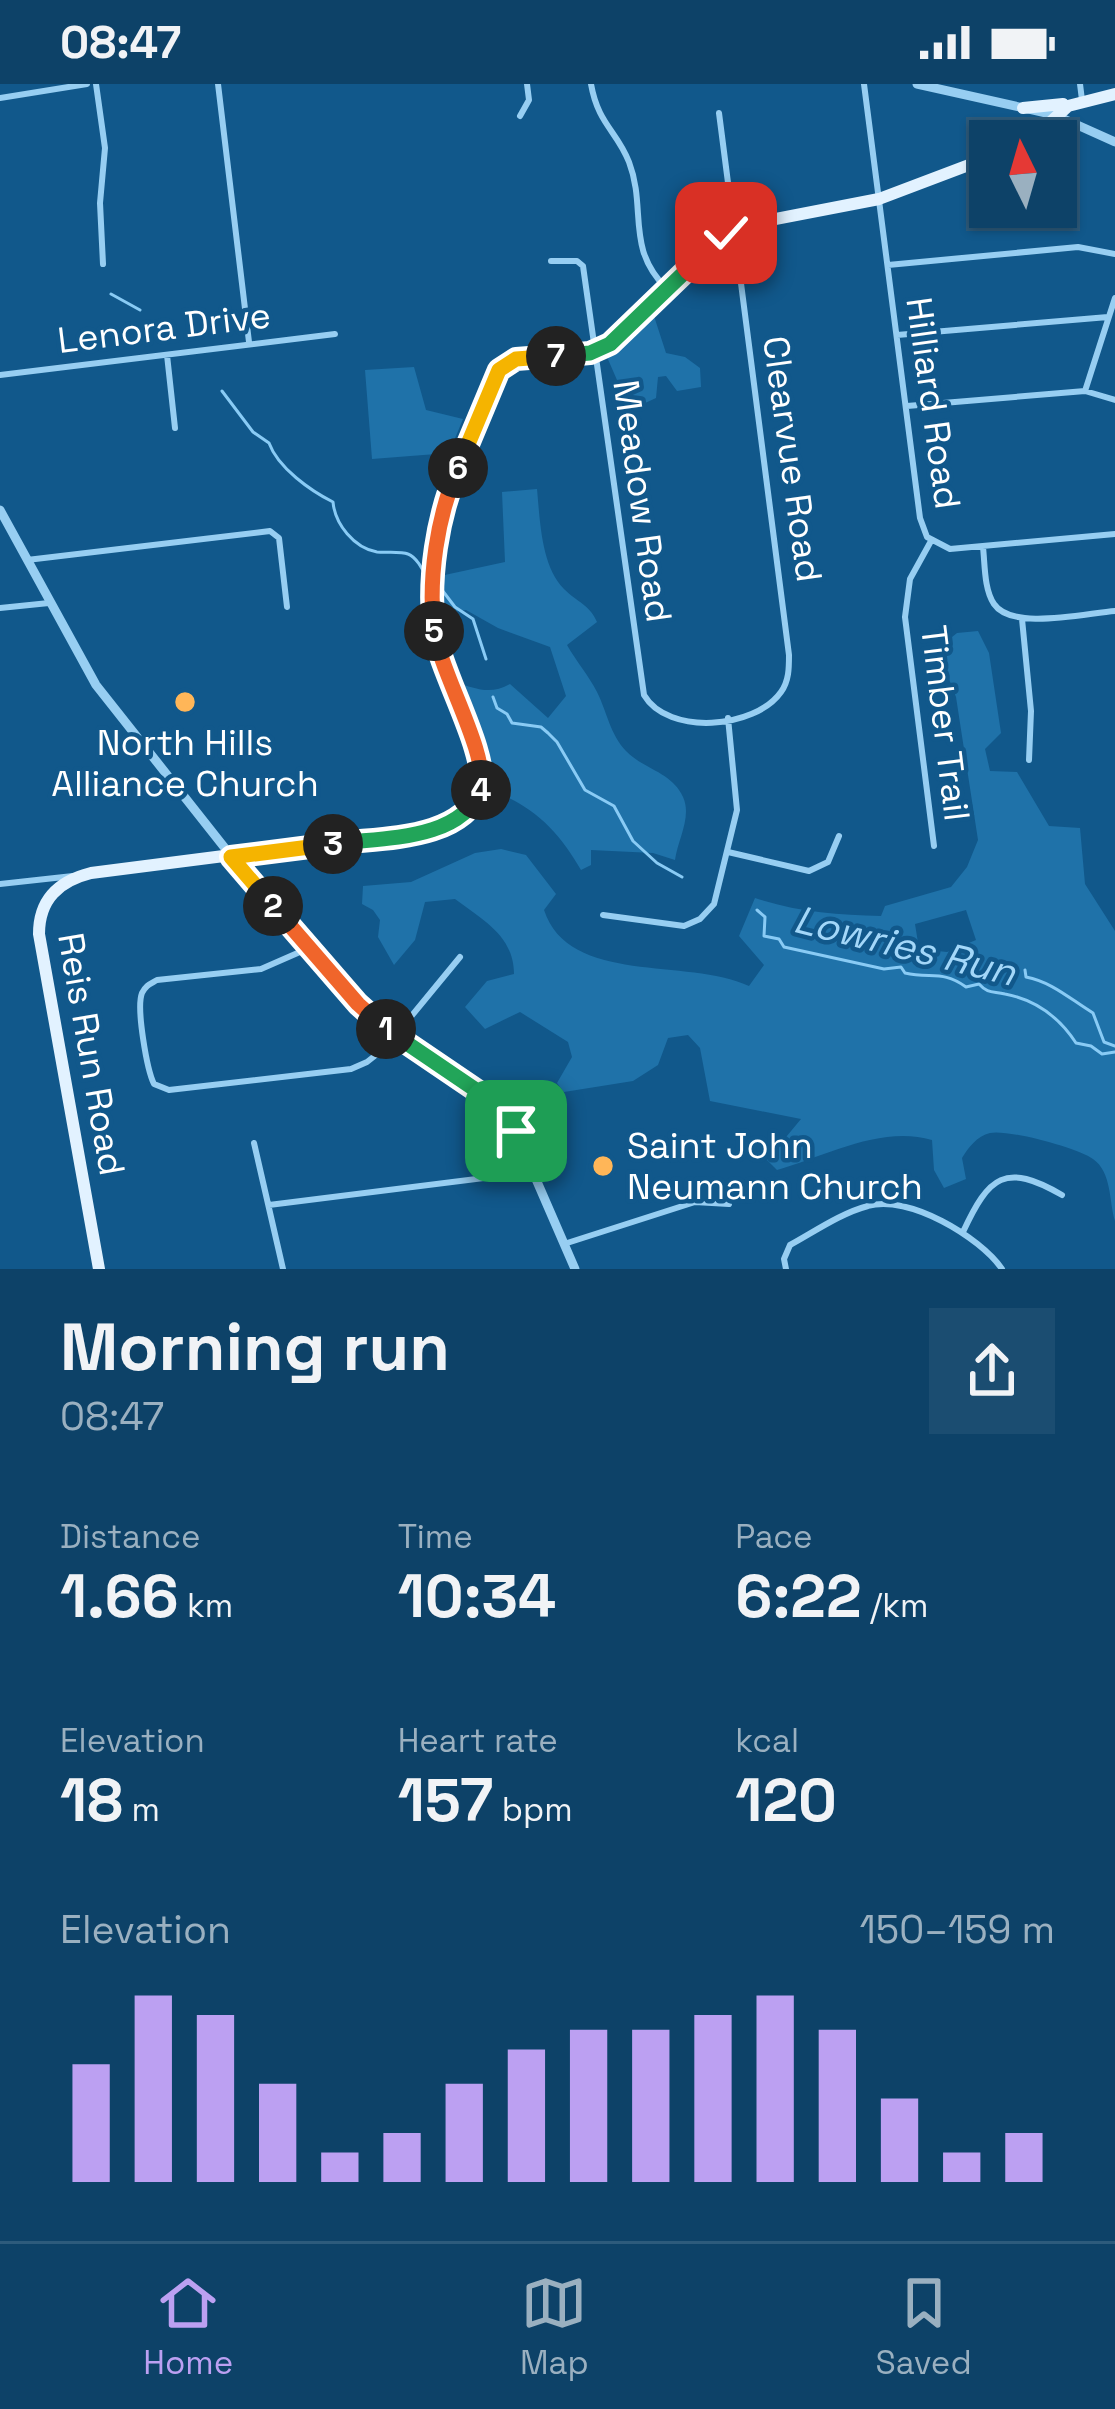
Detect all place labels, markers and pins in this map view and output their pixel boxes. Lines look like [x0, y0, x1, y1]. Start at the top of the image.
pin [675, 182, 777, 284]
pin: 7 [526, 326, 586, 386]
pin: 6 [428, 438, 488, 498]
pin: 5 [404, 601, 464, 661]
marker: North Hills Alliance Church [172, 689, 198, 715]
place label: North Hills Alliance Church [51, 720, 319, 807]
pin: 4 [451, 760, 511, 820]
pin: 3 [303, 814, 363, 874]
pin: 2 [243, 876, 303, 936]
pin: 1 [356, 999, 416, 1059]
pin [465, 1080, 567, 1182]
place label: Saint John Neumann Church [627, 1123, 923, 1210]
marker: Saint John Neumann Church [590, 1153, 616, 1179]

